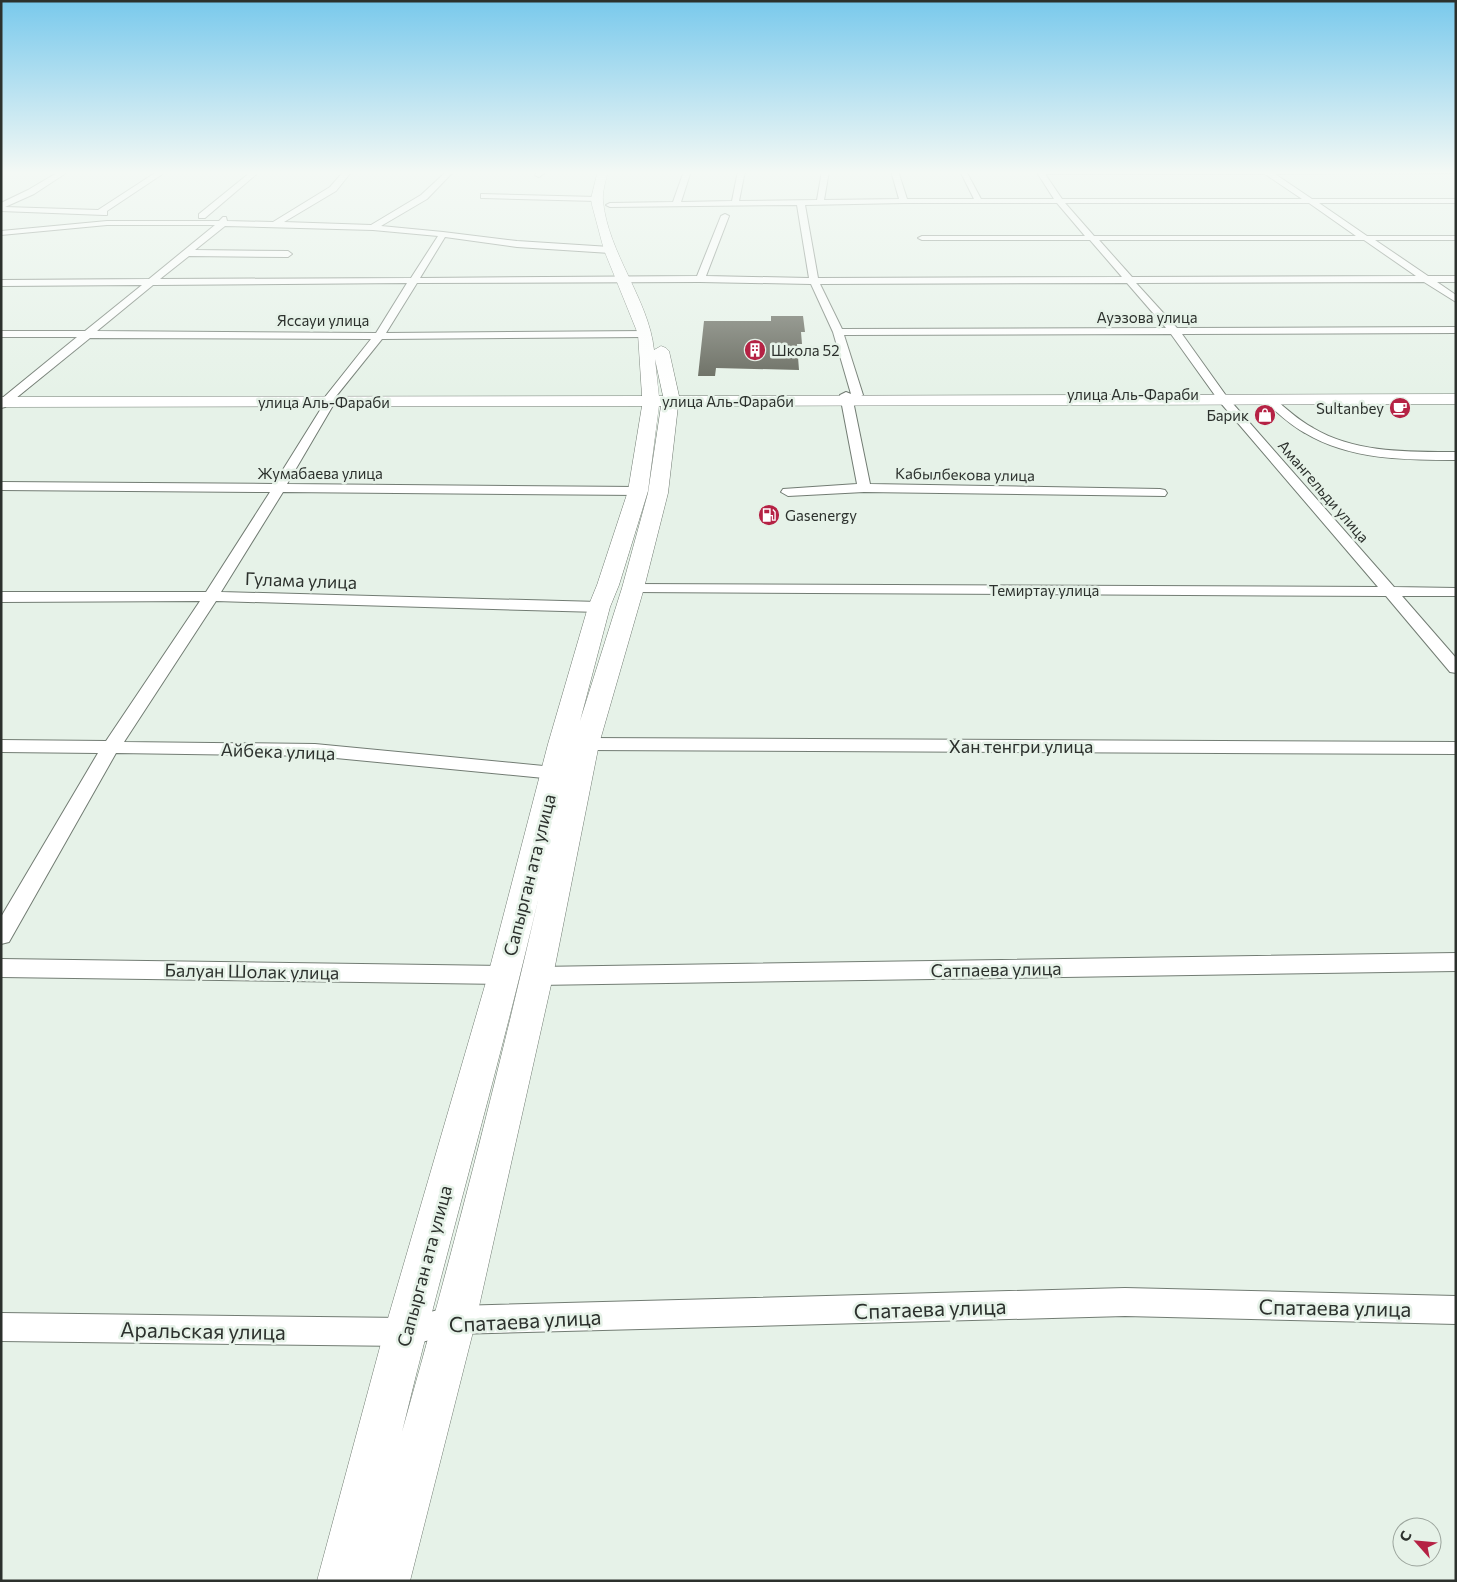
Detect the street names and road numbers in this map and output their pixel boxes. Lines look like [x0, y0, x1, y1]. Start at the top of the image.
street label: Ауэзова улица [1097, 308, 1197, 326]
street label: Яссауи улица [277, 311, 369, 329]
street label: улица Аль-Фараби [1067, 385, 1199, 403]
street label: улица Аль-Фараби [662, 392, 794, 410]
street label: улица Аль-Фараби [258, 393, 390, 411]
street label: Амангельди улица [1275, 436, 1373, 546]
street label: Жумабаева улица [257, 464, 383, 482]
street label: Кабылбекова улица [895, 464, 1035, 484]
street label: Гулама улица [245, 567, 357, 593]
street label: Темиртау улица [989, 581, 1099, 599]
street label: Хан тенгри улица [949, 735, 1093, 757]
street label: Айбека улица [220, 738, 336, 764]
street label: Сапырган ата улица [498, 792, 560, 958]
street label: Сатпаева улица [930, 957, 1062, 981]
street label: Балуан Шолак улица [164, 958, 340, 984]
street label: Сапырган ата улица [392, 1183, 456, 1349]
street label: Спатаева улица [853, 1293, 1007, 1323]
street label: Спатаева улица [1259, 1293, 1411, 1321]
street label: Спатаева улица [448, 1304, 602, 1336]
street label: Аральская улица [120, 1316, 286, 1344]

